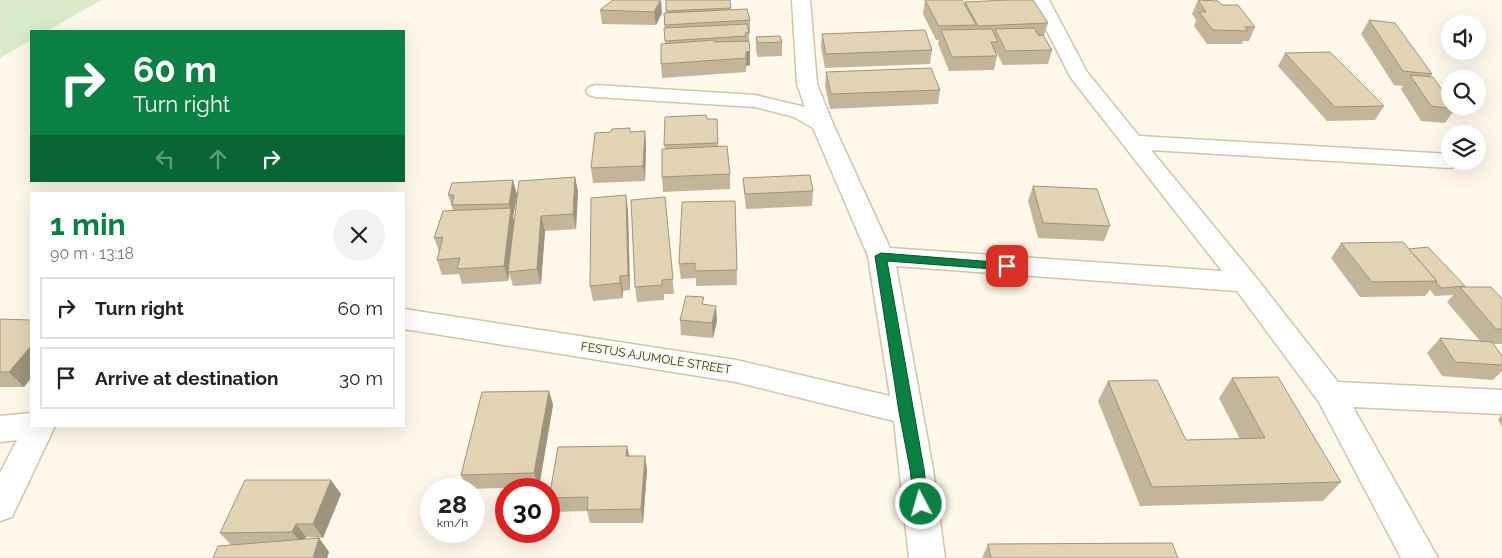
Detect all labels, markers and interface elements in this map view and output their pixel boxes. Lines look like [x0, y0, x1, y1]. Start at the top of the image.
map controls [1441, 15, 1486, 170]
button: sound [1441, 15, 1486, 60]
text: 60 m [133, 49, 217, 90]
icon: right [50, 50, 115, 115]
button: search [1441, 70, 1486, 115]
text: Turn right [133, 91, 230, 117]
button: layers [1441, 125, 1486, 170]
icon: left [151, 145, 179, 173]
icon: ahead [204, 145, 232, 173]
icon: right [257, 145, 285, 173]
text: 1 min [50, 207, 126, 242]
button: close [333, 209, 385, 261]
text: 90 m · 13:18 [50, 244, 134, 263]
pin [986, 245, 1028, 287]
icon: arrive [993, 252, 1021, 280]
icon: right [52, 294, 80, 322]
text: Turn right [95, 297, 184, 319]
text: 60 m [338, 297, 383, 319]
street label: FESTUS AJUMOLE STREET [580, 339, 733, 377]
icon: arrive [52, 364, 80, 392]
text: Arrive at destination [95, 367, 279, 389]
text: 30 m [339, 367, 383, 389]
position arrow [894, 477, 946, 529]
speed limit sign: 30 [495, 478, 560, 543]
text: 28 [438, 489, 467, 519]
text: km/h [437, 516, 468, 530]

